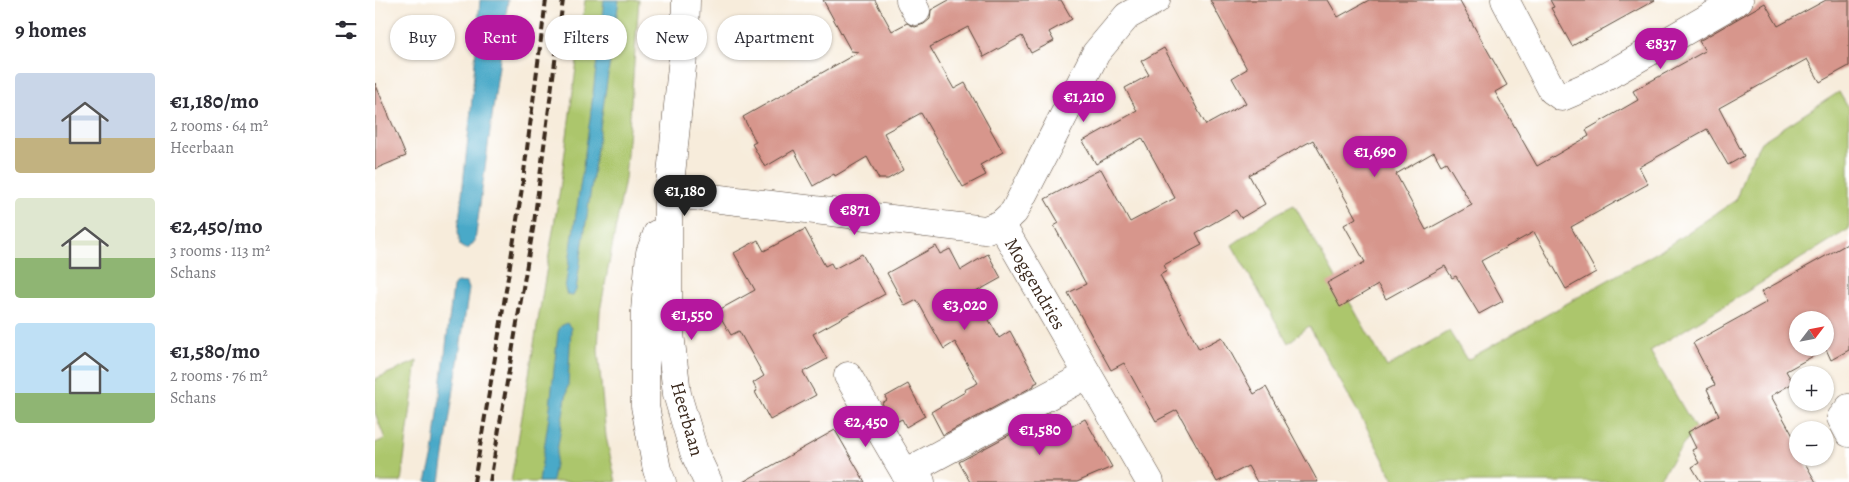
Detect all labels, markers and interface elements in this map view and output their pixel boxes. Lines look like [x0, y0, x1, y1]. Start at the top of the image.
chip: Buy [390, 15, 455, 60]
chip: Rent [465, 15, 535, 60]
chip: Filters [545, 15, 627, 60]
chip: New [637, 15, 707, 60]
chip: Apartment [717, 15, 832, 60]
text: 9 homes [15, 16, 86, 44]
icon: filters [332, 16, 360, 44]
pin: €837 [1631, 28, 1691, 70]
text: €837 [1646, 33, 1676, 55]
pin: €1,210 [1043, 80, 1125, 123]
text: €1,210 [1064, 86, 1104, 108]
text: €1,180/mo [170, 87, 259, 115]
icon: home [55, 93, 115, 153]
text: 2 rooms · 64 m² [170, 115, 268, 137]
pin: €1,690 [1334, 136, 1416, 178]
text: Heerbaan [170, 137, 234, 159]
text: €1,690 [1354, 141, 1396, 163]
pin: €1,180 [644, 174, 726, 217]
text: €1,180 [665, 180, 705, 202]
pin: €871 [825, 194, 885, 236]
text: €871 [840, 199, 870, 221]
text: €2,450/mo [170, 212, 263, 240]
icon: home [55, 218, 115, 278]
street label: Moggendries [998, 233, 1072, 335]
text: 3 rooms · 113 m² [170, 240, 270, 262]
text: Schans [170, 262, 216, 284]
pin: €3,020 [924, 288, 1006, 331]
text: €3,020 [943, 294, 987, 316]
pin: €1,550 [651, 298, 733, 341]
text: €1,550 [672, 304, 712, 326]
north arrow [1789, 311, 1834, 356]
map controls [1789, 311, 1834, 466]
text: €1,580/mo [170, 337, 260, 365]
icon: home [55, 343, 115, 403]
text: 2 rooms · 76 m² [170, 365, 268, 387]
button: + [1789, 366, 1834, 411]
street label: Heerbaan [664, 379, 710, 459]
text: Schans [170, 387, 216, 409]
pin: €2,450 [825, 406, 907, 448]
text: €2,450 [844, 411, 888, 433]
pin: €1,580 [999, 414, 1081, 456]
text: €1,580 [1019, 419, 1061, 441]
button: − [1789, 421, 1834, 466]

